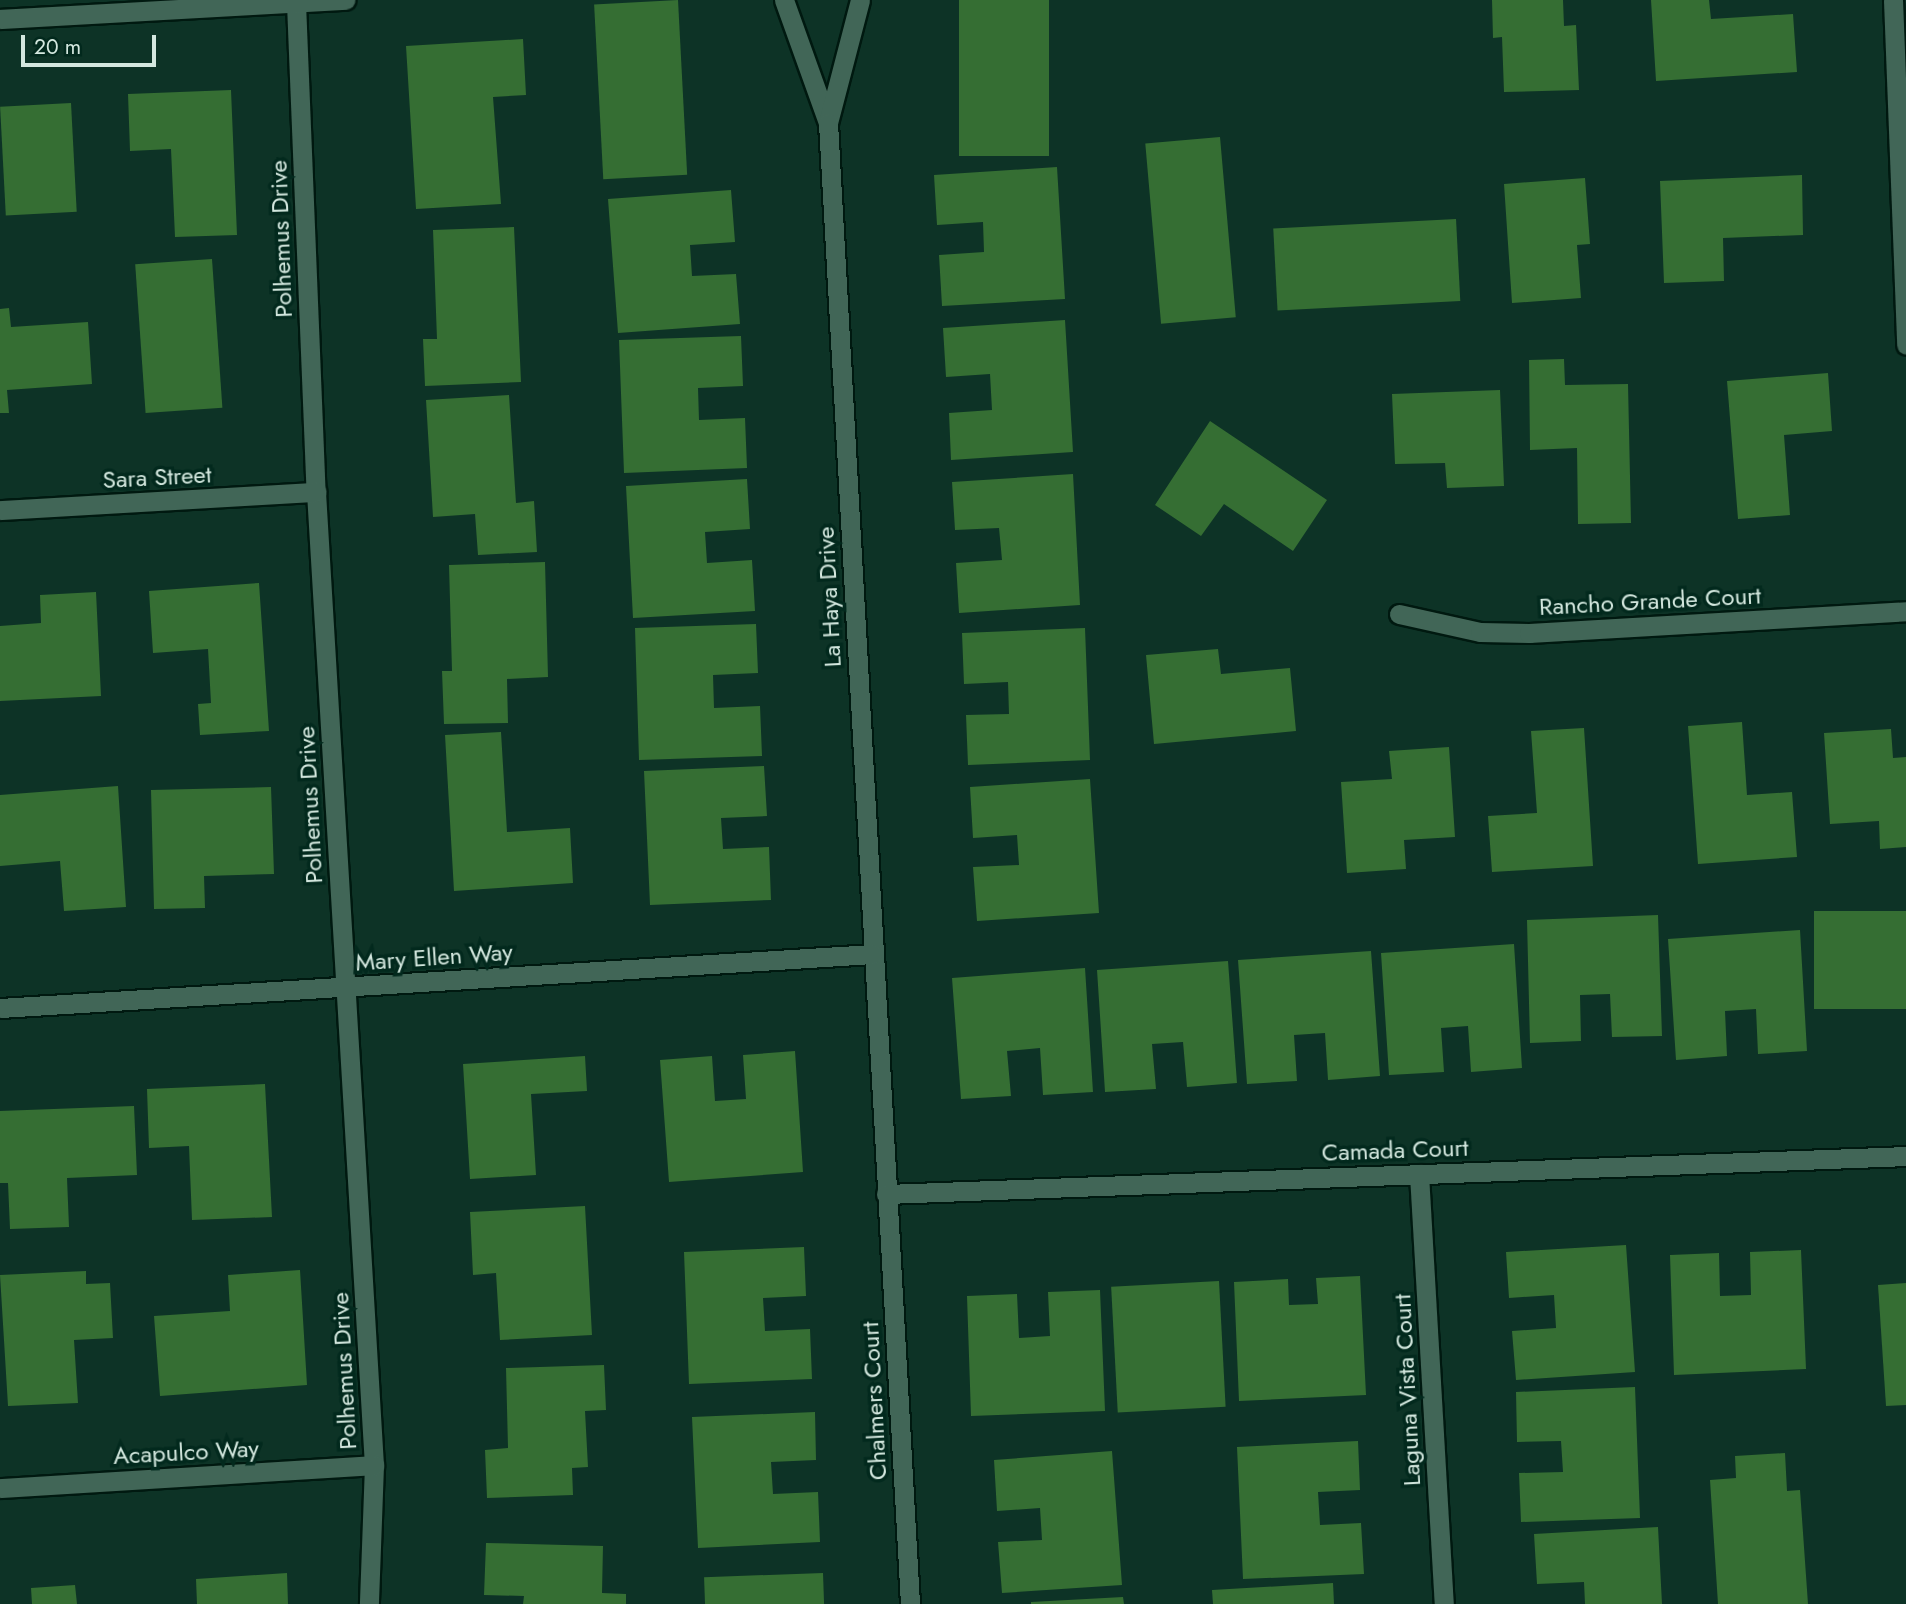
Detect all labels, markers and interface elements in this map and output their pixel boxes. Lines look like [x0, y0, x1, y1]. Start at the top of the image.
scale bar [24, 21, 159, 65]
text: 20 m [34, 32, 81, 62]
street label: Polhemus Drive [264, 160, 298, 318]
street label: Sara Street [102, 460, 212, 494]
street label: La Haya Drive [811, 526, 847, 668]
street label: Rancho Grande Court [1538, 581, 1762, 621]
street label: Polhemus Drive [291, 726, 329, 884]
street label: Mary Ellen Way [354, 937, 514, 977]
street label: Camada Court [1321, 1133, 1469, 1167]
street label: Polhemus Drive [325, 1292, 363, 1450]
street label: Laguna Vista Court [1388, 1293, 1426, 1487]
street label: Chalmers Court [855, 1321, 893, 1481]
street label: Acapulco Way [112, 1434, 260, 1470]

